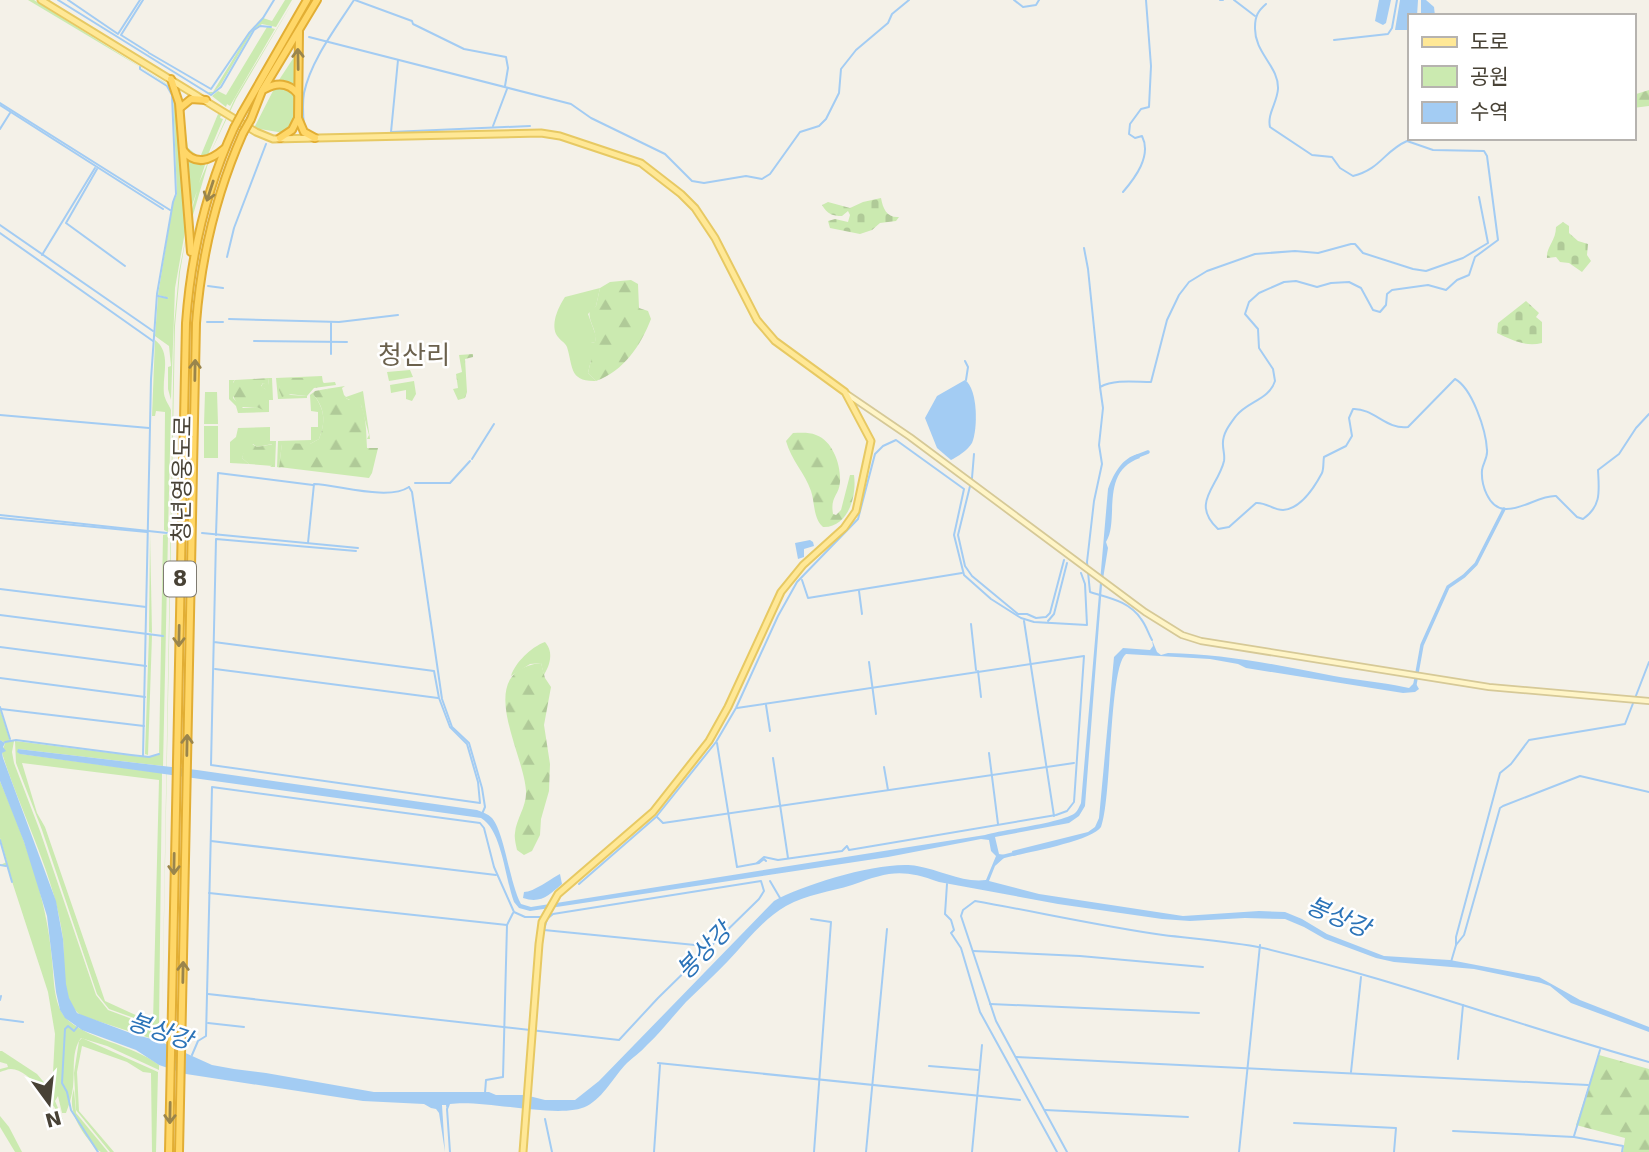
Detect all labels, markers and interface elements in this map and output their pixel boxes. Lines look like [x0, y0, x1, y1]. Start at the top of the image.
legend [1408, 14, 1635, 140]
text: 도로 [1470, 30, 1509, 54]
one-way arrow [291, 48, 305, 71]
text: 공원 [1470, 65, 1509, 89]
text: 수역 [1470, 100, 1509, 124]
one-way arrow [202, 180, 215, 202]
district label: 청산리 [378, 340, 450, 370]
one-way arrow [188, 359, 202, 382]
street label: 청년영웅도로 [168, 415, 196, 543]
road number: 8 [164, 562, 196, 596]
one-way arrow [172, 625, 186, 648]
one-way arrow [180, 734, 194, 757]
one-way arrow [168, 852, 181, 875]
water label: 봉상강 [1302, 891, 1377, 944]
water label: 봉상강 [671, 915, 739, 985]
one-way arrow [176, 961, 190, 984]
water label: 봉상강 [124, 1007, 199, 1056]
north arrow [14, 1068, 84, 1138]
one-way arrow [163, 1102, 176, 1125]
text: N [43, 1107, 64, 1132]

